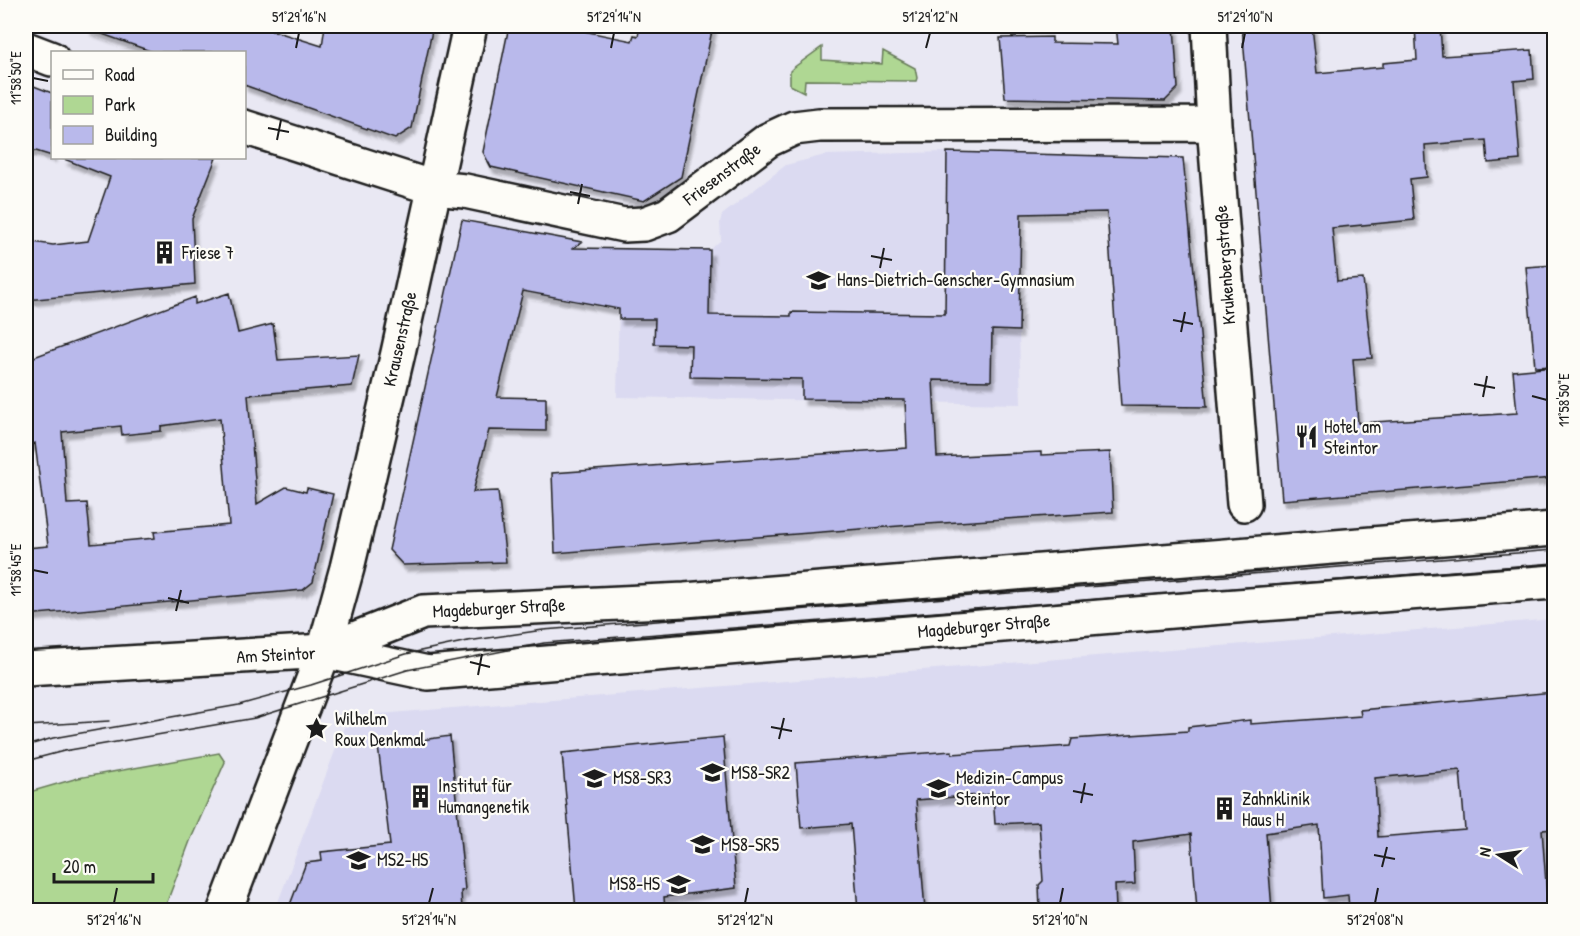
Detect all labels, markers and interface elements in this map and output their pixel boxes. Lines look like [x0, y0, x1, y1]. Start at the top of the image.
text: 51°29'16"N [272, 6, 326, 27]
text: 51°29'14"N [587, 6, 641, 27]
text: 51°29'12"N [902, 6, 958, 27]
text: 51°29'10"N [1218, 6, 1272, 27]
text: 11°58'50"E [5, 51, 26, 105]
legend [51, 51, 246, 159]
text: Road [105, 62, 135, 87]
text: Park [105, 92, 136, 117]
text: Building [105, 122, 157, 147]
street label: Friesenstraße [677, 136, 766, 212]
street label: Krukenbergstraße [1208, 204, 1241, 326]
building icon: Friese 7 [151, 240, 177, 266]
place label: Friese 7 [181, 240, 234, 265]
school or university icon: Hans-Dietrich-Genscher-Gymnasium [806, 267, 832, 293]
place label: Hans-Dietrich-Genscher-Gymnasium [837, 267, 1074, 292]
street label: Krausenstraße [376, 289, 423, 389]
text: 11°58'50"E [1553, 373, 1574, 427]
place label: Hotel am Steintor [1324, 414, 1381, 460]
restaurant icon: Hotel am Steintor [1293, 424, 1319, 450]
text: 11°58'45"E [5, 543, 26, 596]
street label: Magdeburger Straße [432, 592, 566, 623]
street label: Magdeburger Straße [917, 607, 1051, 644]
street label: Am Steintor [236, 640, 316, 669]
place label: Wilhelm Roux Denkmal [335, 706, 425, 752]
place icon: Wilhelm Roux Denkmal [304, 716, 330, 742]
school or university icon: MS8-SR2 [700, 760, 726, 786]
place label: MS8-SR2 [731, 760, 790, 785]
school or university icon: MS8-SR3 [582, 765, 608, 791]
place label: MS8-SR3 [613, 765, 672, 790]
place label: Medizin-Campus Steintor [956, 765, 1063, 811]
place label: Institut für Humangenetik [438, 773, 530, 819]
school or university icon: Medizin-Campus Steintor [925, 775, 951, 801]
building icon: Institut für Humangenetik [407, 783, 433, 809]
place label: Zahnklinik Haus H [1242, 786, 1310, 832]
building icon: Zahnklinik Haus H [1211, 796, 1237, 822]
north arrow [1469, 825, 1529, 885]
school or university icon: MS8-SR5 [690, 832, 716, 858]
place label: MS8-SR5 [721, 832, 779, 857]
text: N [1473, 845, 1496, 858]
scale bar [54, 846, 153, 884]
school or university icon: MS2-HS [346, 847, 372, 873]
place label: MS2-HS [377, 847, 428, 872]
text: 20 m [63, 854, 96, 879]
place label: MS8-HS [609, 871, 660, 896]
school or university icon: MS8-HS [665, 871, 691, 897]
text: 51°29'16"N [87, 909, 141, 930]
text: 51°29'14"N [402, 909, 456, 930]
text: 51°29'12"N [717, 909, 773, 930]
text: 51°29'10"N [1033, 909, 1087, 930]
text: 51°29'08"N [1347, 909, 1403, 930]

